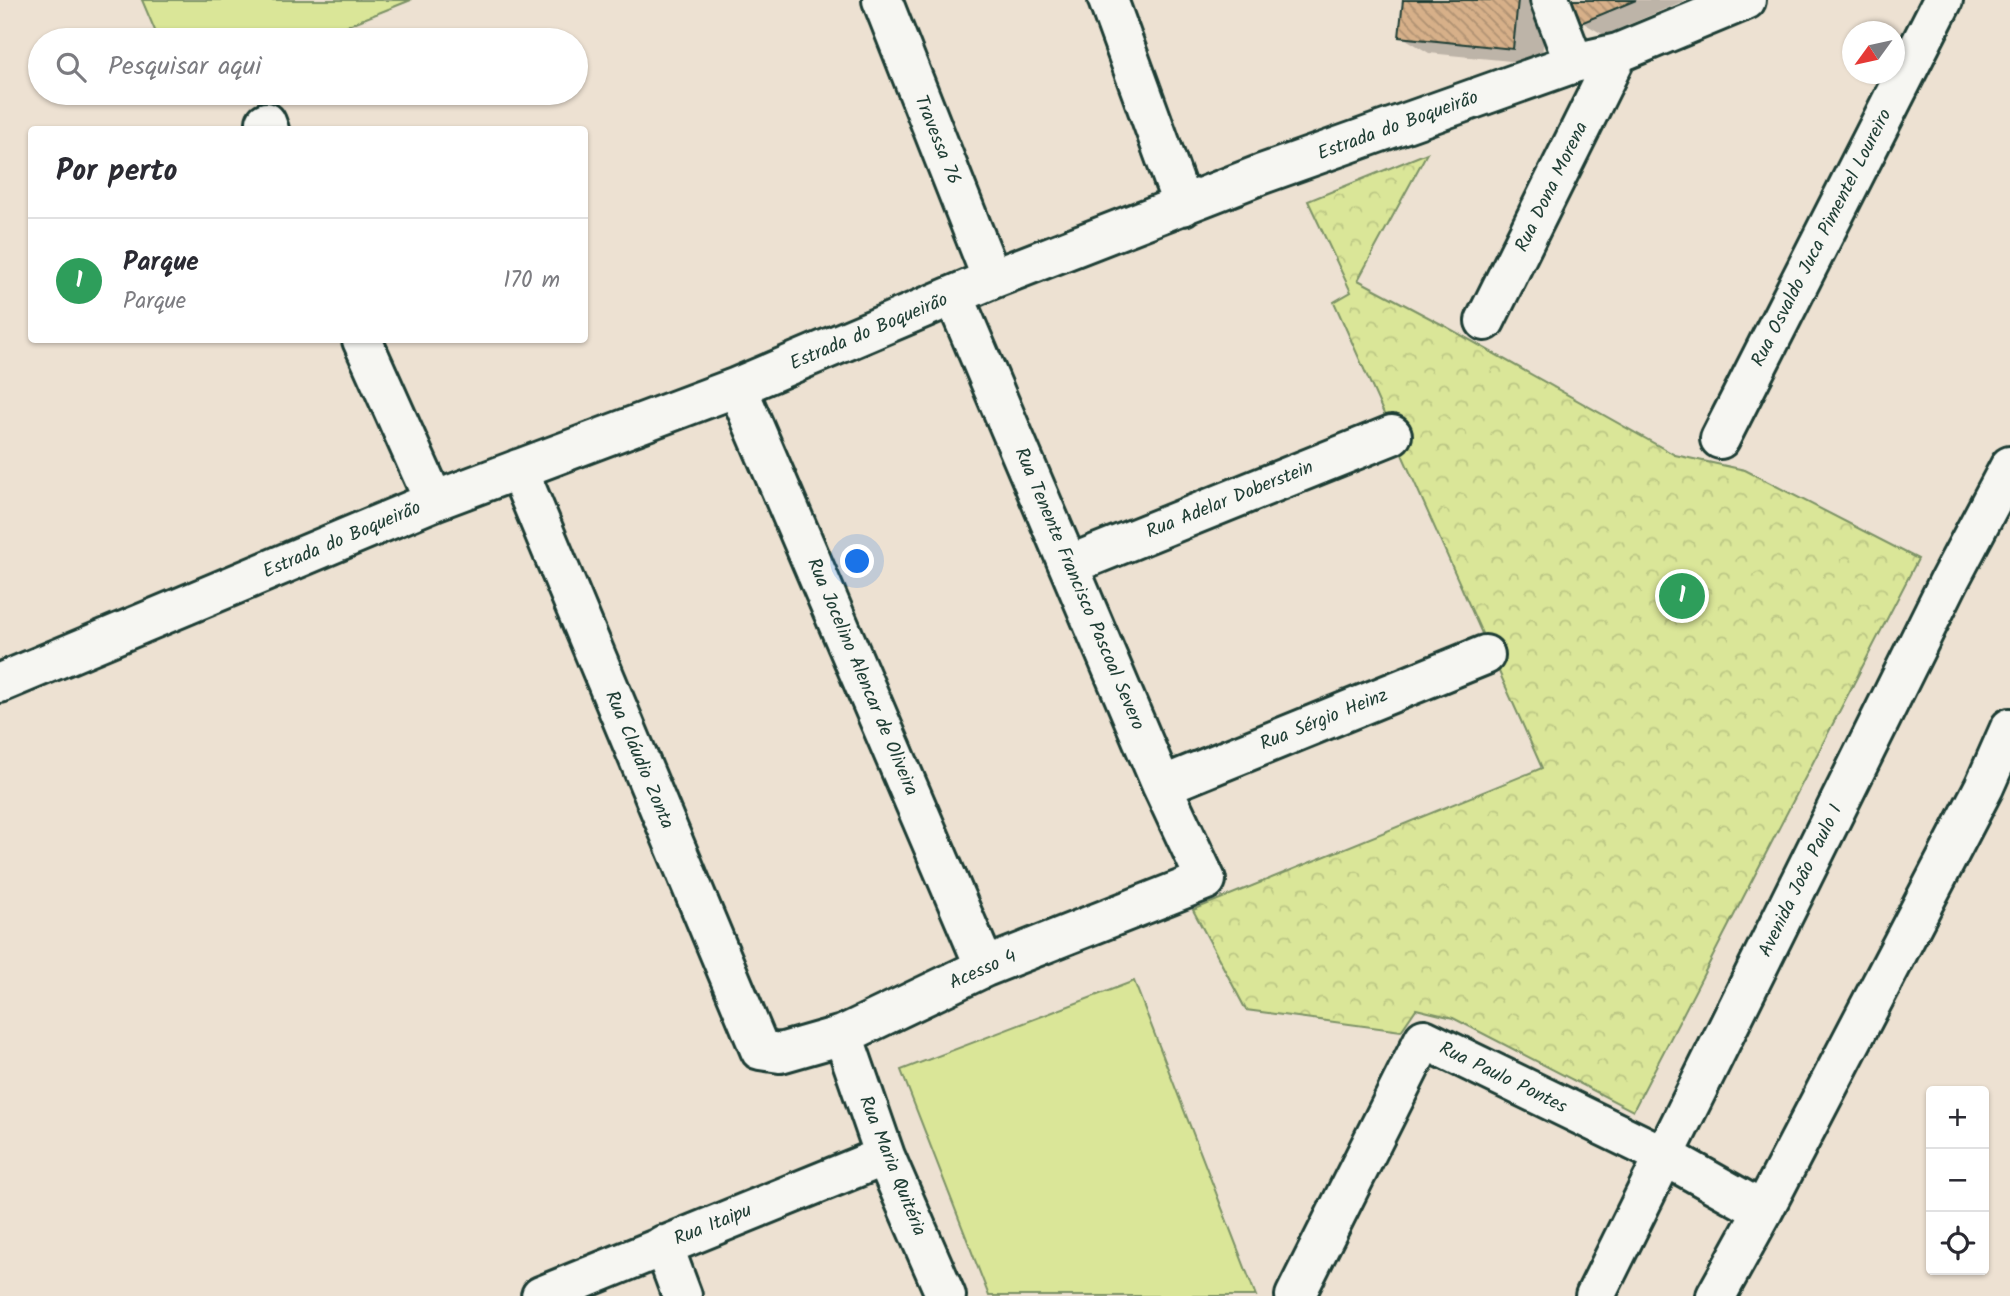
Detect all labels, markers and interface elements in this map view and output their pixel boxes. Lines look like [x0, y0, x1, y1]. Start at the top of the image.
north arrow [1842, 21, 1905, 84]
search box [28, 28, 588, 105]
text: Pesquisar aqui [108, 46, 261, 88]
icon: search [52, 48, 90, 86]
street label: Estrada do Boqueirão [1313, 83, 1483, 169]
street label: Travessa 76 [905, 91, 969, 189]
street label: Rua Osvaldo Juca Pimentel Loureiro [1744, 104, 1900, 372]
street label: Rua Dona Morena [1507, 117, 1597, 257]
text: Por perto [56, 148, 177, 196]
text: Parque [123, 242, 199, 284]
text: 1 [76, 263, 82, 299]
text: 170 m [503, 263, 560, 299]
text: Parque [123, 284, 186, 320]
street label: Estrada do Boqueirão [785, 285, 953, 379]
street label: Rua Tenente Francisco Pascoal Severo [1006, 443, 1152, 735]
street label: Rua Adelar Doberstein [1142, 453, 1318, 547]
street label: Estrada do Boqueirão [258, 493, 426, 587]
your location [840, 544, 874, 578]
street label: Rua Jocelino Alencar de Oliveira [798, 553, 926, 801]
pin: 1 [1659, 570, 1705, 622]
street label: Rua Sérgio Heinz [1256, 681, 1392, 759]
street label: Rua Cláudio Zonta [596, 686, 682, 834]
street label: Avenida João Paulo I [1751, 799, 1851, 962]
street label: Acesso 4 [944, 942, 1022, 998]
street label: Rua Paulo Pontes [1434, 1034, 1572, 1122]
map controls [1926, 1086, 1989, 1275]
button: + [1926, 1086, 1989, 1149]
street label: Rua Maria Quitéria [850, 1091, 934, 1241]
button: − [1926, 1149, 1989, 1212]
street label: Rua Itaipu [670, 1196, 756, 1254]
button: locate [1926, 1212, 1989, 1275]

